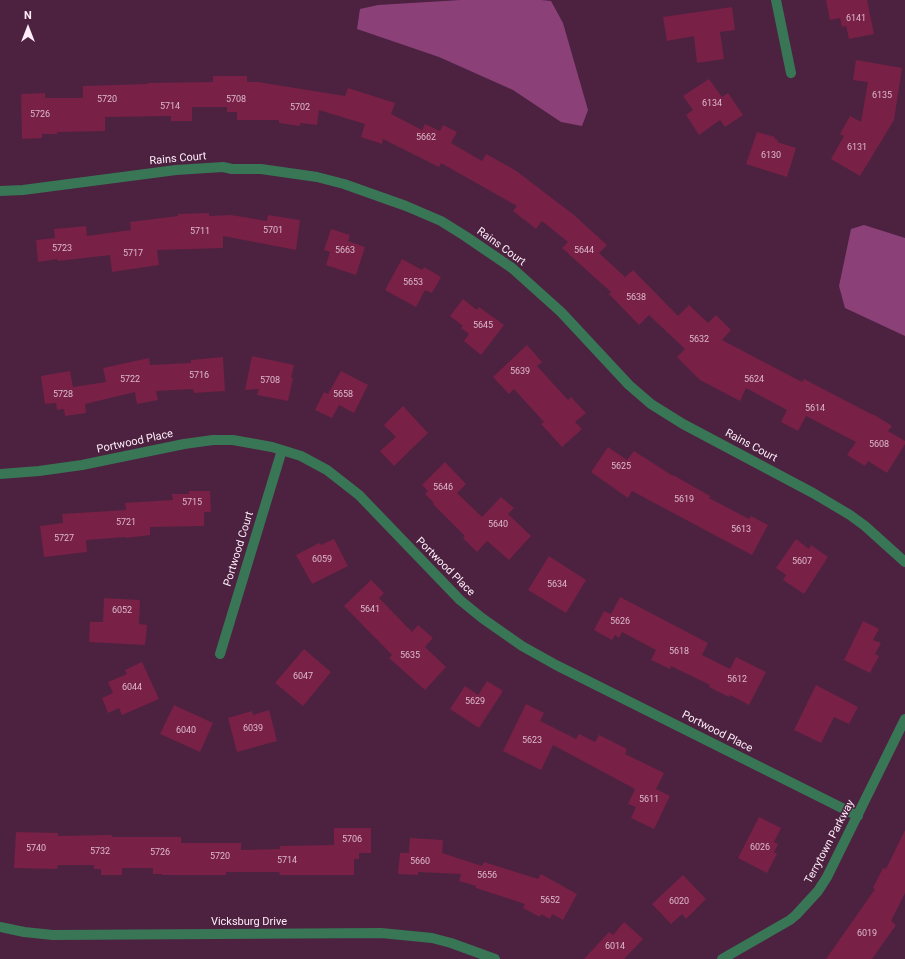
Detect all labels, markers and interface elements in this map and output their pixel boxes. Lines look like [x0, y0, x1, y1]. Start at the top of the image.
north arrow [8, 8, 48, 48]
text: N [24, 9, 32, 22]
house number: 6141 [846, 14, 866, 24]
house number: 6135 [872, 91, 892, 101]
house number: 5720 [97, 95, 117, 105]
house number: 5708 [226, 95, 246, 105]
house number: 6134 [702, 99, 722, 109]
house number: 5714 [160, 102, 180, 112]
house number: 5702 [290, 103, 310, 113]
house number: 5726 [30, 110, 50, 120]
house number: 5662 [416, 133, 436, 143]
house number: 6131 [847, 143, 867, 153]
street label: Rains Court [149, 150, 207, 168]
house number: 6130 [761, 151, 781, 161]
street label: Rains Court [474, 225, 528, 269]
house number: 5701 [263, 226, 283, 236]
house number: 5711 [190, 227, 210, 237]
house number: 5723 [52, 244, 72, 254]
house number: 5663 [335, 246, 355, 256]
house number: 5644 [574, 246, 594, 256]
house number: 5717 [123, 249, 143, 259]
house number: 5653 [403, 278, 423, 288]
house number: 5638 [626, 293, 646, 303]
house number: 5645 [473, 321, 493, 331]
house number: 5632 [689, 335, 709, 345]
house number: 5639 [510, 367, 530, 377]
house number: 5716 [189, 371, 209, 381]
house number: 5722 [120, 375, 140, 385]
house number: 5624 [744, 375, 764, 385]
house number: 5708 [260, 376, 280, 386]
house number: 5728 [53, 390, 73, 400]
house number: 5658 [333, 390, 353, 400]
house number: 5614 [805, 404, 825, 414]
street label: Portwood Place [96, 427, 174, 457]
street label: Rains Court [723, 427, 779, 465]
house number: 5608 [869, 440, 889, 450]
house number: 5625 [611, 462, 631, 472]
house number: 5646 [433, 483, 453, 493]
house number: 5619 [674, 495, 694, 505]
house number: 5715 [182, 498, 202, 508]
street label: Portwood Court [221, 510, 257, 588]
house number: 5721 [116, 518, 136, 528]
house number: 5640 [488, 520, 508, 530]
house number: 5613 [731, 525, 751, 535]
house number: 5727 [54, 534, 74, 544]
street label: Portwood Place [413, 535, 477, 599]
house number: 6059 [312, 555, 332, 565]
house number: 5607 [792, 557, 812, 567]
house number: 5634 [547, 580, 567, 590]
house number: 5641 [360, 605, 380, 615]
house number: 6052 [112, 606, 132, 616]
house number: 5626 [610, 617, 630, 627]
house number: 5618 [669, 647, 689, 657]
house number: 5635 [400, 651, 420, 661]
house number: 6047 [293, 672, 313, 682]
house number: 5612 [727, 675, 747, 685]
house number: 6044 [122, 683, 142, 693]
house number: 5629 [465, 697, 485, 707]
street label: Portwood Place [679, 708, 755, 756]
house number: 6039 [243, 724, 263, 734]
house number: 6040 [176, 726, 196, 736]
house number: 5623 [522, 736, 542, 746]
house number: 5611 [639, 795, 659, 805]
street label: Terrytown Parkway [802, 798, 858, 886]
house number: 5706 [342, 835, 362, 845]
house number: 6026 [750, 843, 770, 853]
house number: 5740 [26, 844, 46, 854]
house number: 5732 [90, 847, 110, 857]
house number: 5726 [150, 848, 170, 858]
house number: 5720 [210, 852, 230, 862]
house number: 5714 [277, 856, 297, 866]
house number: 5660 [410, 857, 430, 867]
house number: 5656 [477, 871, 497, 881]
house number: 5652 [540, 896, 560, 906]
house number: 6020 [669, 897, 689, 907]
street label: Vicksburg Drive [211, 915, 287, 929]
house number: 6019 [857, 929, 877, 939]
house number: 6014 [605, 942, 625, 952]

